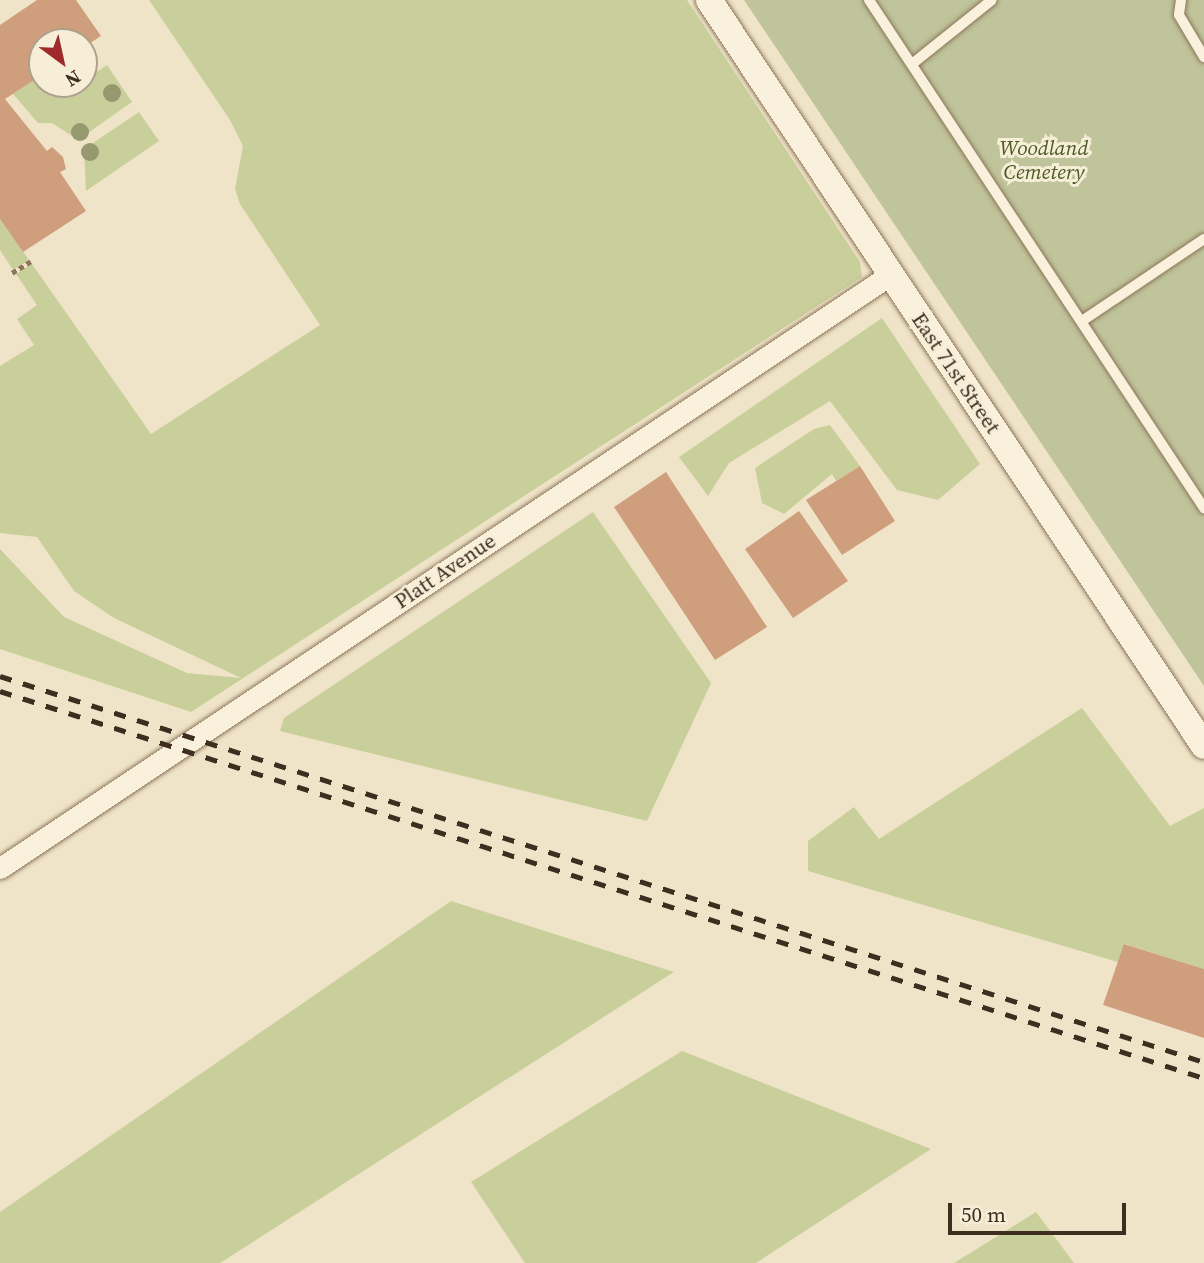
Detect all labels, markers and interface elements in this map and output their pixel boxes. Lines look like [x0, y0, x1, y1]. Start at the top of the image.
north arrow [28, 28, 98, 98]
text: N [60, 64, 86, 94]
park label: Woodland Cemetery [1000, 135, 1088, 185]
street label: East 71st Street [906, 308, 1006, 438]
street label: Platt Avenue [390, 528, 500, 614]
scale bar [952, 1190, 1130, 1234]
text: 50 m [961, 1200, 1006, 1229]

